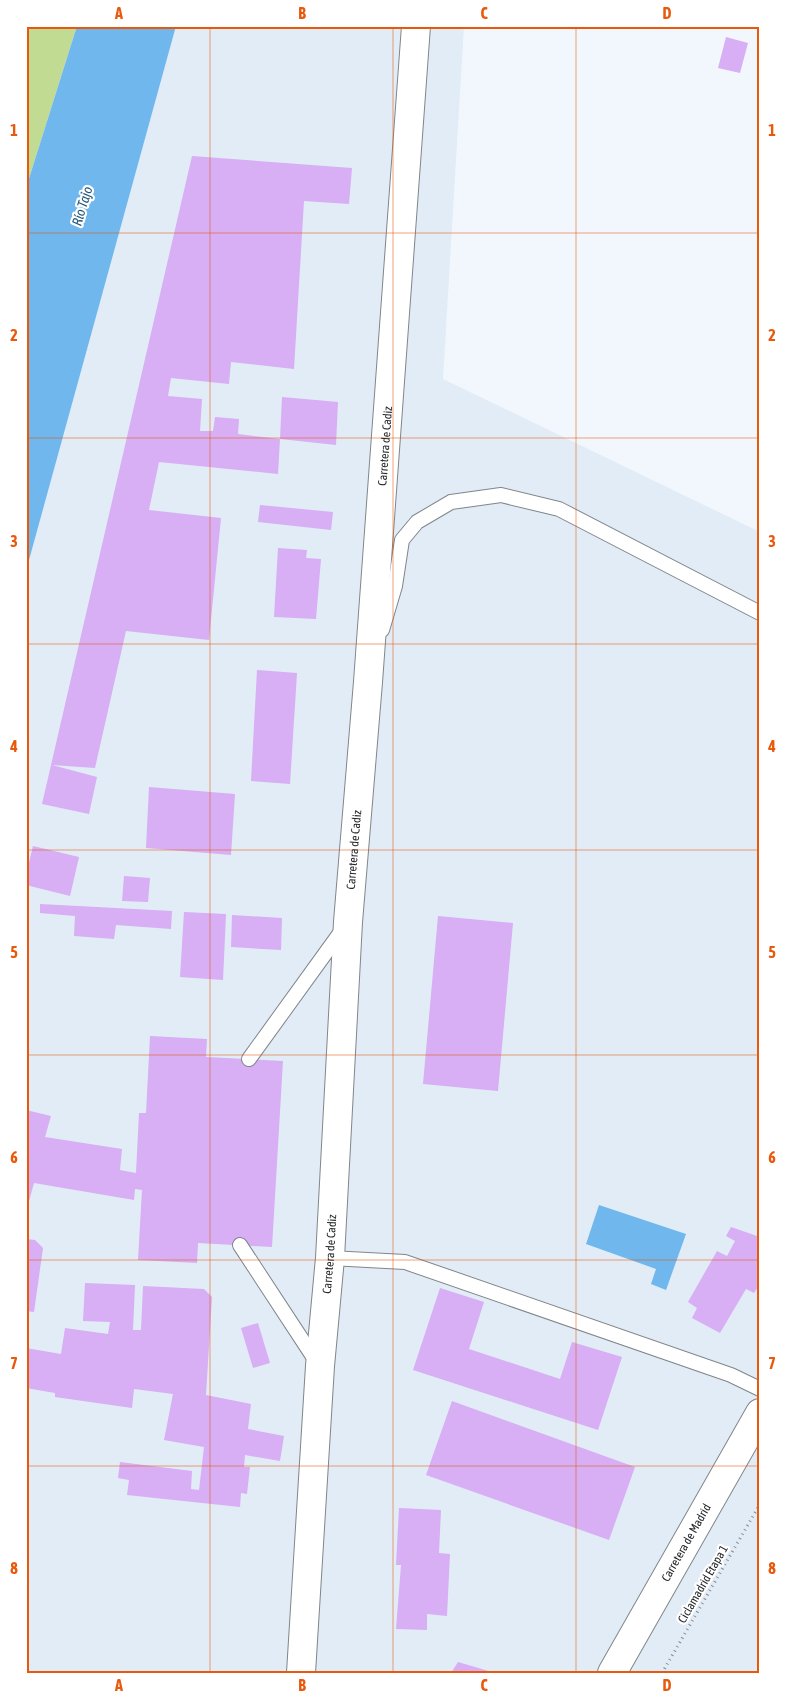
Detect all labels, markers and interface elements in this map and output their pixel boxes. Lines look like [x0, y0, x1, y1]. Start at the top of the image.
text: A [114, 4, 123, 22]
text: B [298, 4, 306, 22]
text: C [480, 4, 488, 22]
text: D [663, 4, 672, 22]
text: 1 [10, 121, 18, 139]
text: 1 [768, 121, 776, 139]
water label: Río Tajo [68, 184, 96, 228]
text: 2 [10, 326, 18, 344]
text: 2 [768, 326, 776, 344]
street label: Carretera de Cadiz [375, 405, 395, 486]
text: 3 [10, 532, 18, 550]
text: 3 [768, 532, 776, 550]
text: 4 [9, 737, 18, 755]
text: 4 [767, 737, 776, 755]
street label: Carretera de Cadiz [344, 809, 364, 890]
text: 5 [10, 943, 18, 961]
text: 5 [768, 943, 776, 961]
text: 6 [10, 1148, 18, 1166]
text: 6 [768, 1148, 776, 1166]
street label: Carretera de Cadiz [320, 1213, 339, 1294]
text: 7 [10, 1354, 18, 1372]
text: 7 [768, 1354, 776, 1372]
street label: Carretera de Madrid [659, 1501, 714, 1584]
street label: Ciclamadrid Etapa 1 [675, 1542, 731, 1625]
text: 8 [10, 1559, 18, 1577]
text: 8 [768, 1559, 776, 1577]
text: A [114, 1676, 123, 1694]
text: B [298, 1676, 306, 1694]
text: C [480, 1676, 488, 1694]
text: D [663, 1676, 672, 1694]

